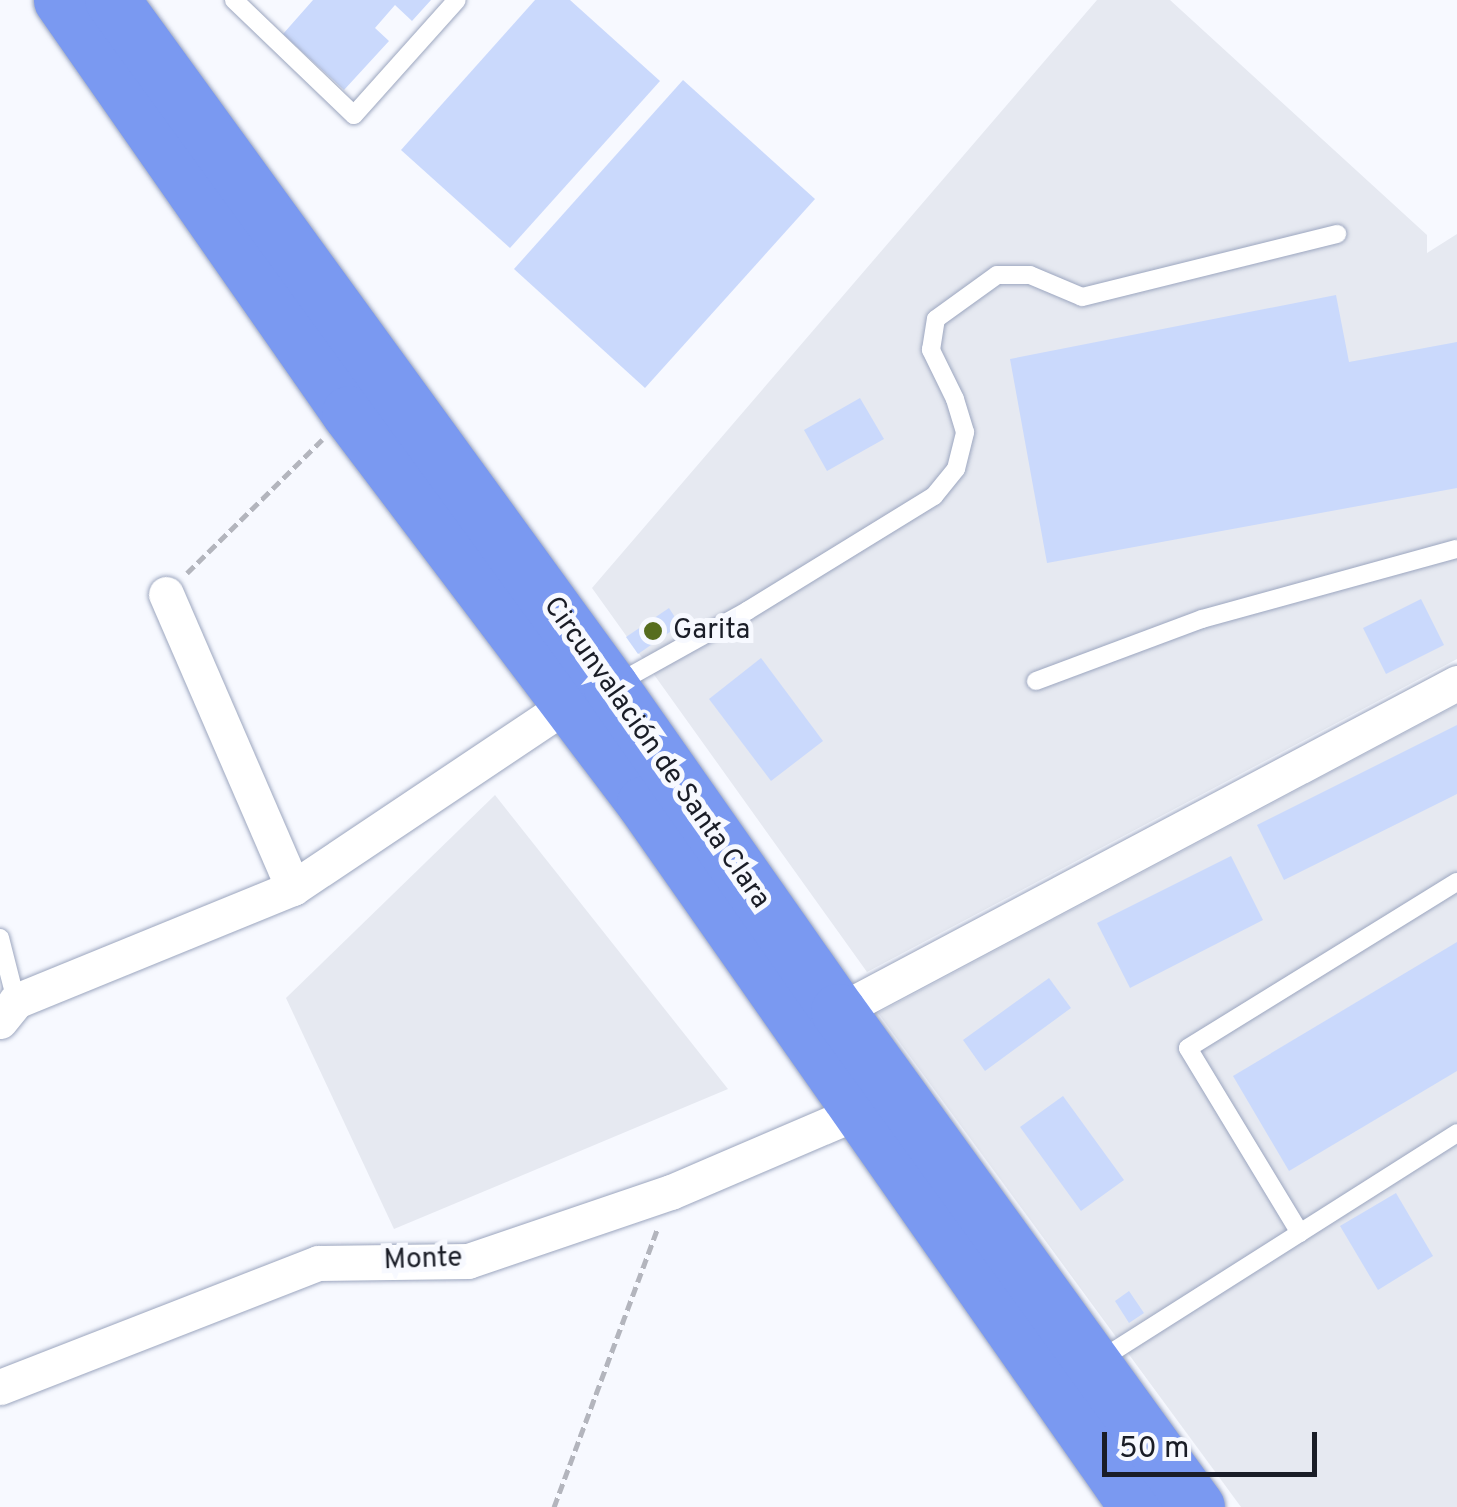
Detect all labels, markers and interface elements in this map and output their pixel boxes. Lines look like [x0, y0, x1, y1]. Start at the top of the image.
street label: Circunvalación de Santa Clara [535, 591, 777, 915]
place label: Garita [673, 614, 750, 648]
marker: Garita [642, 620, 664, 642]
street label: Monte [383, 1242, 463, 1278]
scale bar [1107, 1412, 1322, 1474]
text: 50 m [1119, 1431, 1189, 1468]

